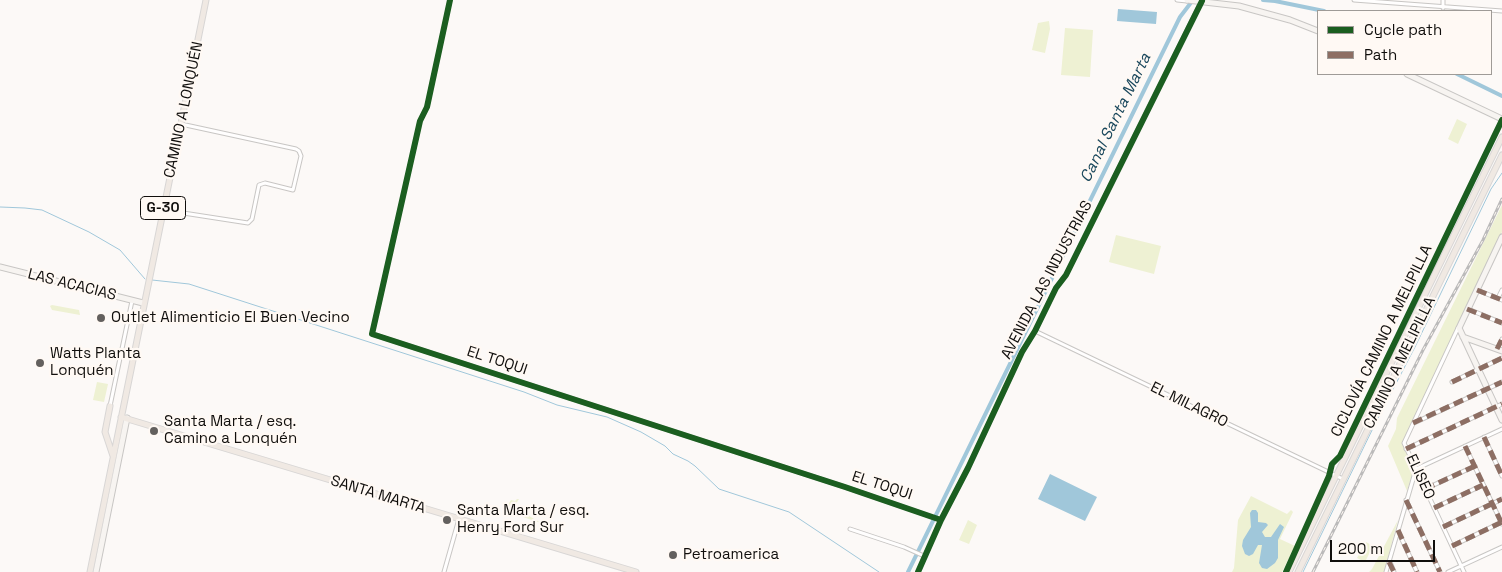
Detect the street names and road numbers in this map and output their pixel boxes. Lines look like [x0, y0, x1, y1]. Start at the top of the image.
street label: CAMINO A LONQUÉN [161, 40, 207, 180]
road number: G-30 [140, 197, 186, 220]
street label: AVENIDA LAS INDUSTRIAS [998, 198, 1096, 362]
street label: CICLOVÍA CAMINO A MELIPILLA [1328, 242, 1436, 440]
street label: LAS ACACIAS [26, 265, 118, 305]
street label: CAMINO A MELIPILLA [1360, 294, 1440, 432]
street label: EL TOQUI [464, 343, 530, 379]
street label: EL MILAGRO [1147, 378, 1231, 432]
street label: ELISEO [1402, 451, 1438, 503]
street label: EL TOQUI [849, 468, 915, 504]
street label: SANTA MARTA [328, 472, 428, 518]

